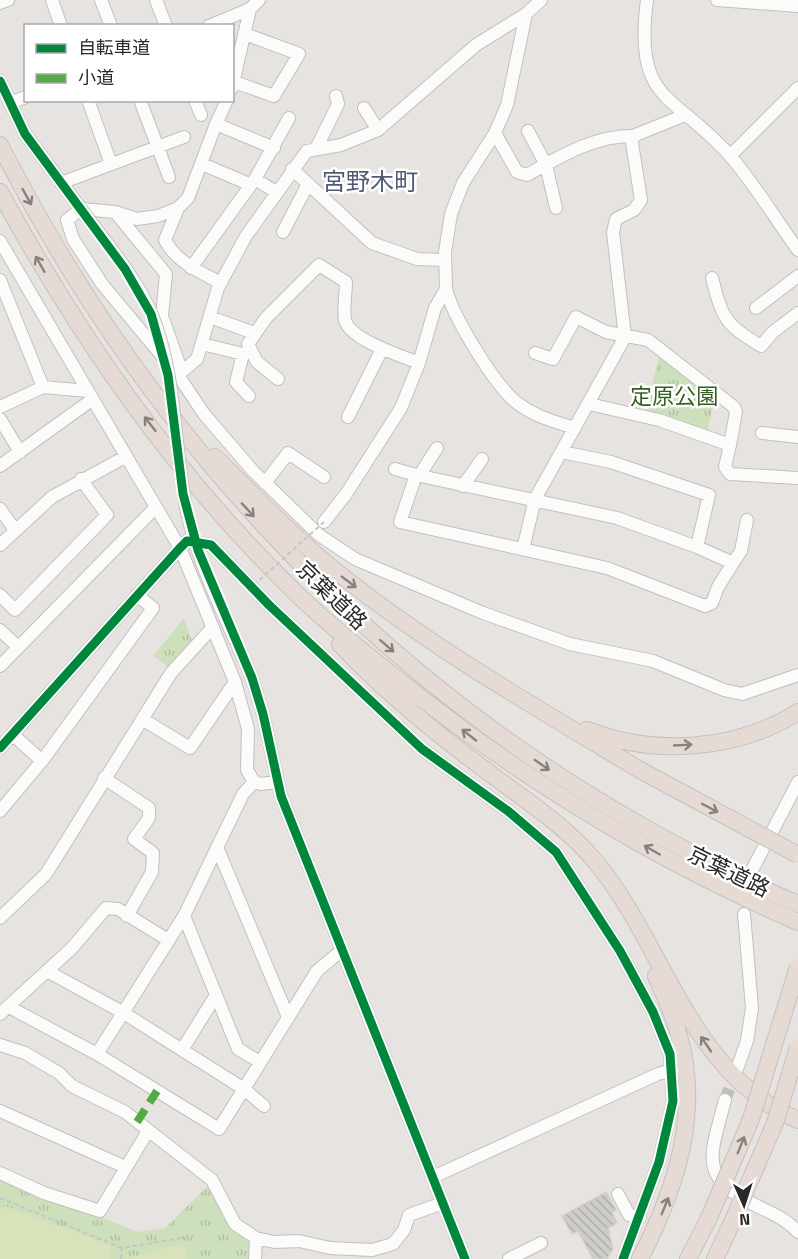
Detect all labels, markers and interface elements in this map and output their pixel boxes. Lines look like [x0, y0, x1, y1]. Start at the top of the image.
legend [24, 24, 234, 102]
text: 自転車道 [78, 34, 150, 61]
text: 小道 [78, 64, 114, 91]
district label: 宮野木町 [322, 163, 418, 199]
one-way arrow [21, 188, 33, 205]
one-way arrow [34, 255, 45, 273]
park label: 定原公園 [630, 379, 718, 413]
one-way arrow [144, 417, 156, 433]
one-way arrow [241, 502, 255, 517]
street label: 京葉道路 [289, 552, 375, 638]
one-way arrow [341, 575, 357, 588]
one-way arrow [379, 640, 395, 653]
one-way arrow [461, 729, 477, 742]
one-way arrow [672, 740, 692, 751]
one-way arrow [533, 759, 550, 771]
one-way arrow [701, 803, 719, 814]
street label: 京葉道路 [682, 836, 776, 906]
one-way arrow [644, 844, 661, 856]
one-way arrow [700, 1036, 712, 1053]
one-way arrow [736, 1136, 747, 1155]
north arrow [714, 1175, 774, 1235]
one-way arrow [660, 1197, 671, 1216]
text: N [739, 1208, 751, 1232]

